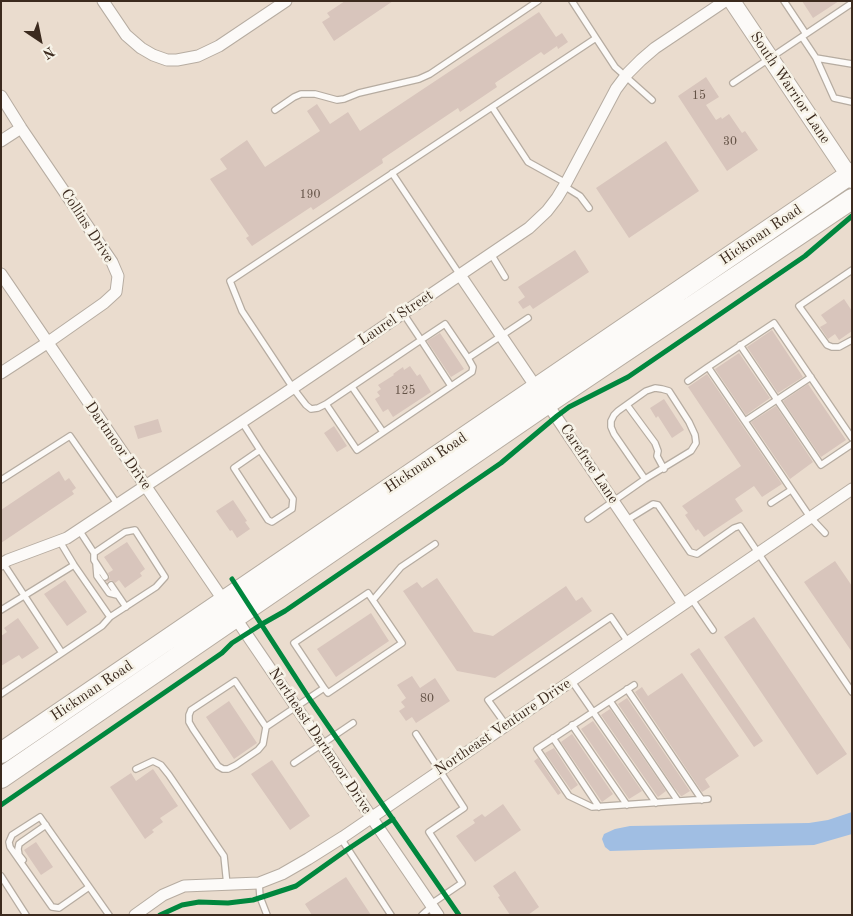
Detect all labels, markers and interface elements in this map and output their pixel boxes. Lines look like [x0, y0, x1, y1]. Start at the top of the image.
north arrow [15, 15, 65, 65]
street label: South Warrior Lane [746, 29, 834, 147]
text: N [40, 44, 57, 61]
house number: 15 [692, 89, 706, 103]
house number: 30 [723, 135, 737, 149]
street label: Collins Drive [56, 186, 118, 266]
house number: 190 [300, 188, 320, 202]
street label: Hickman Road [716, 201, 806, 269]
street label: Laurel Street [355, 286, 437, 350]
house number: 125 [395, 384, 415, 398]
street label: Dartmoor Drive [81, 398, 155, 494]
street label: Carefree Lane [556, 421, 622, 507]
street label: Hickman Road [381, 429, 471, 497]
street label: Hickman Road [47, 657, 137, 725]
street label: Northeast Dartmoor Drive [264, 664, 376, 818]
street label: Northeast Venture Drive [431, 675, 575, 779]
house number: 80 [420, 692, 434, 706]

